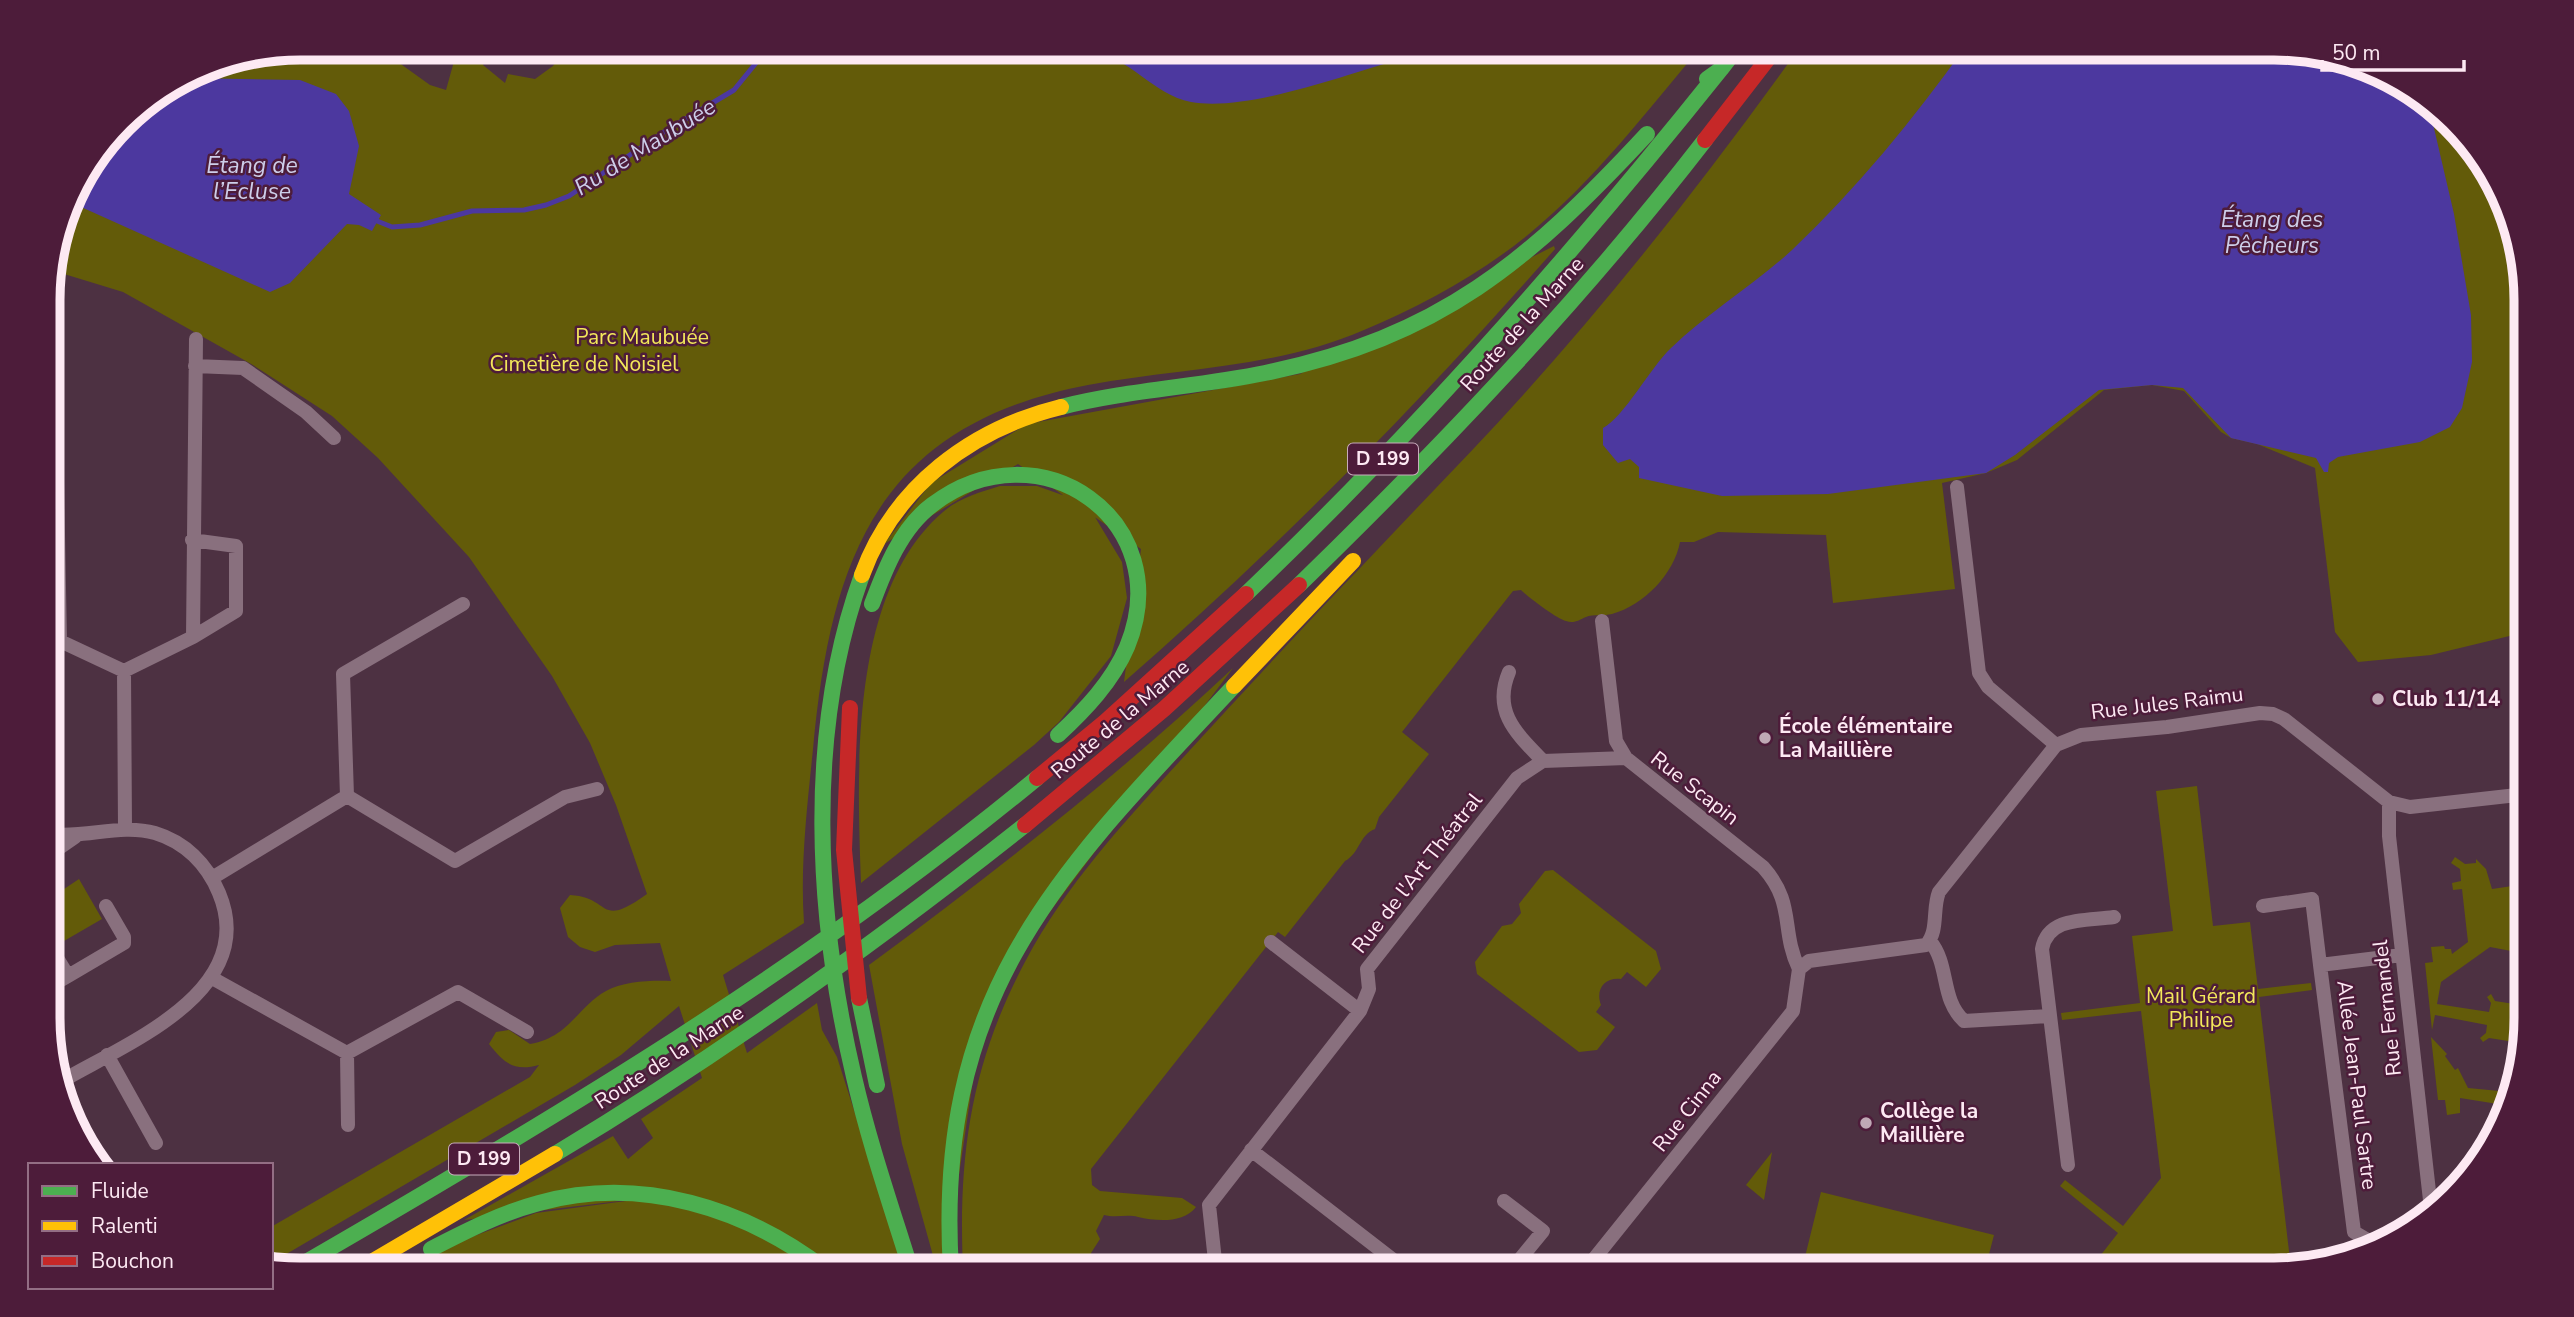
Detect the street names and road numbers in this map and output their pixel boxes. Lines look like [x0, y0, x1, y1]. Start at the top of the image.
street label: Route de la Marne [1454, 251, 1590, 397]
road number: D 199 [1348, 444, 1418, 474]
street label: Route de la Marne [1045, 653, 1195, 785]
street label: Rue Jules Raimu [2089, 680, 2245, 726]
street label: Rue Scapin [1645, 745, 1745, 831]
street label: Rue de l'Art Théatral [1346, 786, 1489, 959]
street label: Rue Fernandel [2366, 938, 2408, 1078]
street label: Allée Jean-Paul Sartre [2330, 979, 2384, 1191]
street label: Route de la Marne [589, 998, 749, 1116]
street label: Rue Cinna [1646, 1064, 1728, 1158]
road number: D 199 [449, 1144, 519, 1175]

